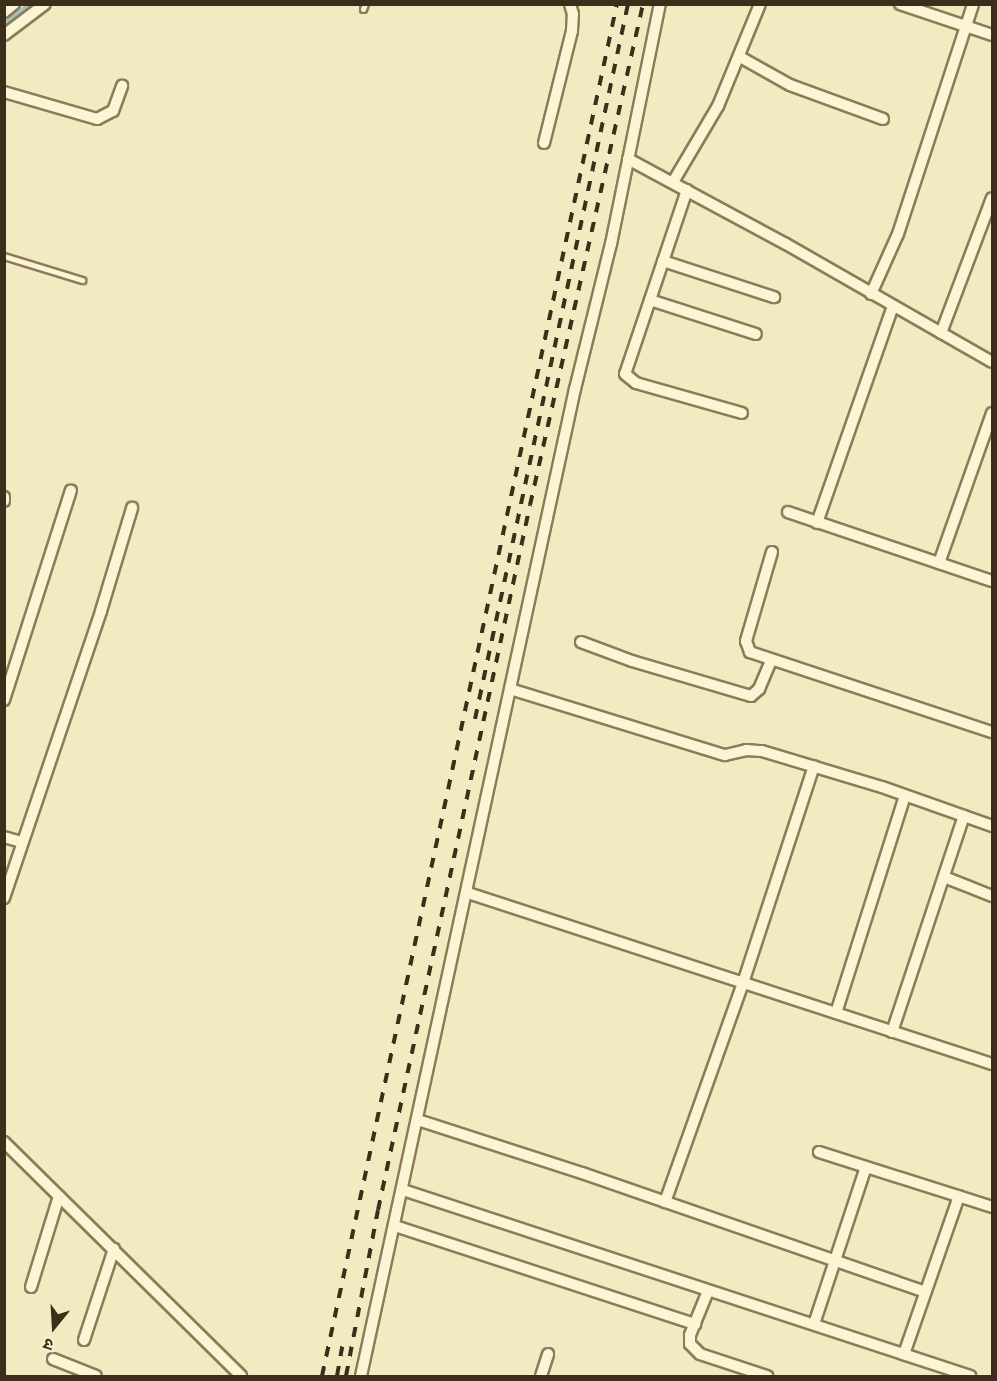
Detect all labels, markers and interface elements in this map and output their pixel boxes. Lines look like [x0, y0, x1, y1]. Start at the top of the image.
north arrow [24, 1297, 84, 1357]
text: उ [41, 1335, 55, 1354]

